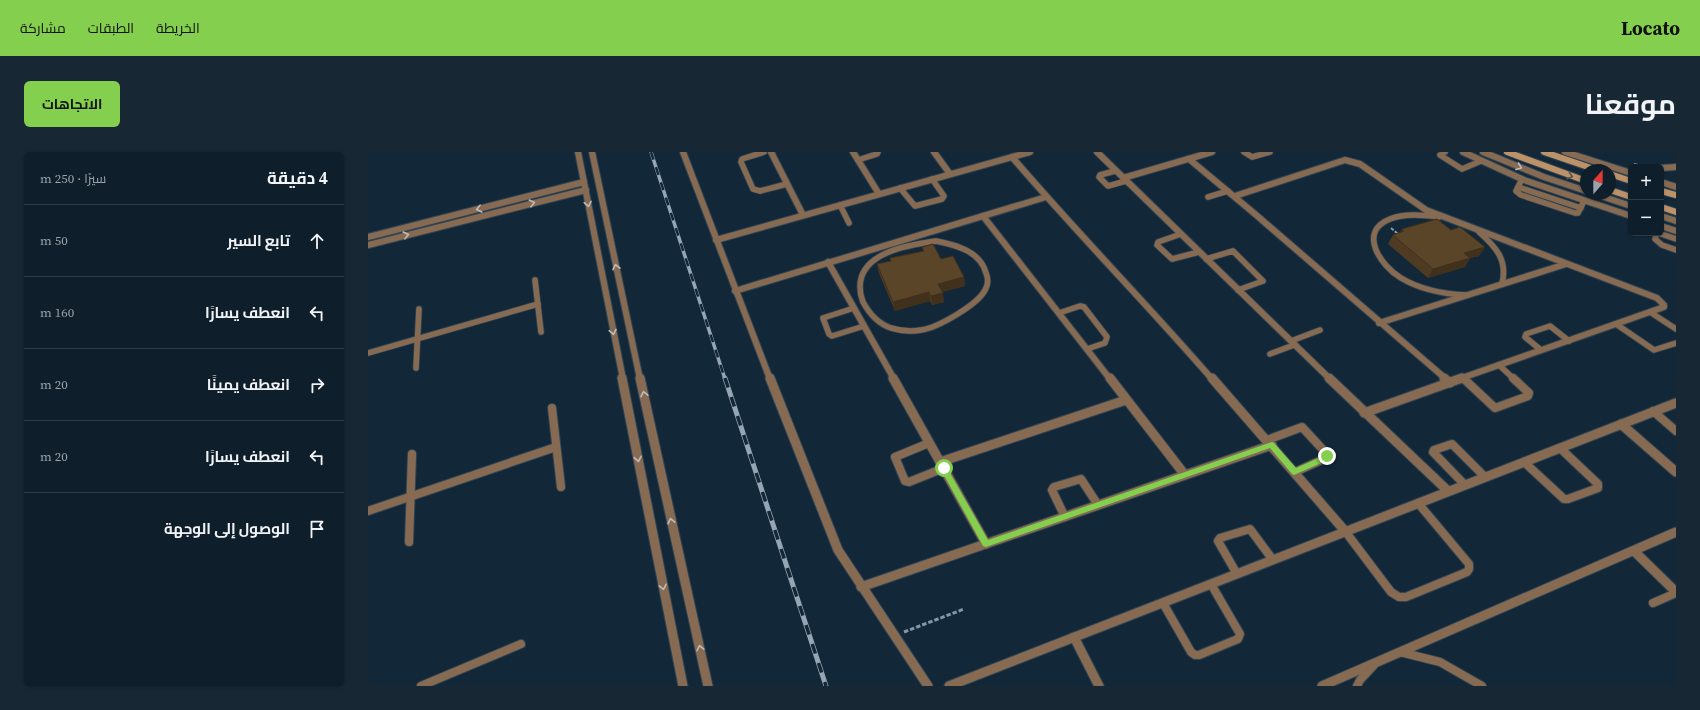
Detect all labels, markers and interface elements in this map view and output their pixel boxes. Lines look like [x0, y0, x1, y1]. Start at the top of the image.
text: Locato [1621, 15, 1680, 41]
text: مشاركة [20, 18, 66, 38]
text: الطبقات [88, 18, 134, 38]
text: الخريطة [156, 18, 200, 38]
button: الاتجاهات [24, 81, 120, 127]
text: موقعنا [1585, 85, 1676, 123]
one-way arrow [1515, 163, 1522, 171]
north arrow [1580, 164, 1616, 200]
map controls [1628, 164, 1664, 236]
button: + [1628, 164, 1664, 200]
text: 4 دقيقة [267, 166, 328, 190]
text: سيرًا · 250 m [40, 170, 106, 187]
one-way arrow [1566, 171, 1573, 180]
one-way arrow [529, 200, 535, 208]
button: − [1628, 200, 1664, 236]
one-way arrow [584, 201, 592, 207]
one-way arrow [475, 204, 482, 213]
text: تابع السير [227, 230, 290, 251]
icon: ahead [306, 230, 328, 252]
one-way arrow [402, 231, 409, 240]
text: 50 m [40, 232, 68, 249]
one-way arrow [613, 264, 621, 270]
text: انعطف يسارًا [205, 302, 290, 323]
icon: left [306, 302, 328, 324]
text: 160 m [40, 304, 74, 321]
one-way arrow [608, 328, 617, 335]
text: انعطف يمينًا [207, 374, 290, 395]
icon: right [306, 374, 328, 396]
text: 20 m [40, 376, 68, 393]
one-way arrow [640, 391, 648, 397]
text: انعطف يسارًا [205, 446, 290, 467]
icon: left [306, 446, 328, 468]
route end [1318, 447, 1336, 465]
text: 20 m [40, 448, 68, 465]
one-way arrow [633, 456, 642, 462]
route start [935, 459, 953, 477]
text: الوصول إلى الوجهة [164, 518, 290, 539]
icon: arrive [306, 518, 328, 540]
one-way arrow [668, 518, 676, 524]
one-way arrow [659, 584, 667, 590]
one-way arrow [696, 645, 704, 651]

